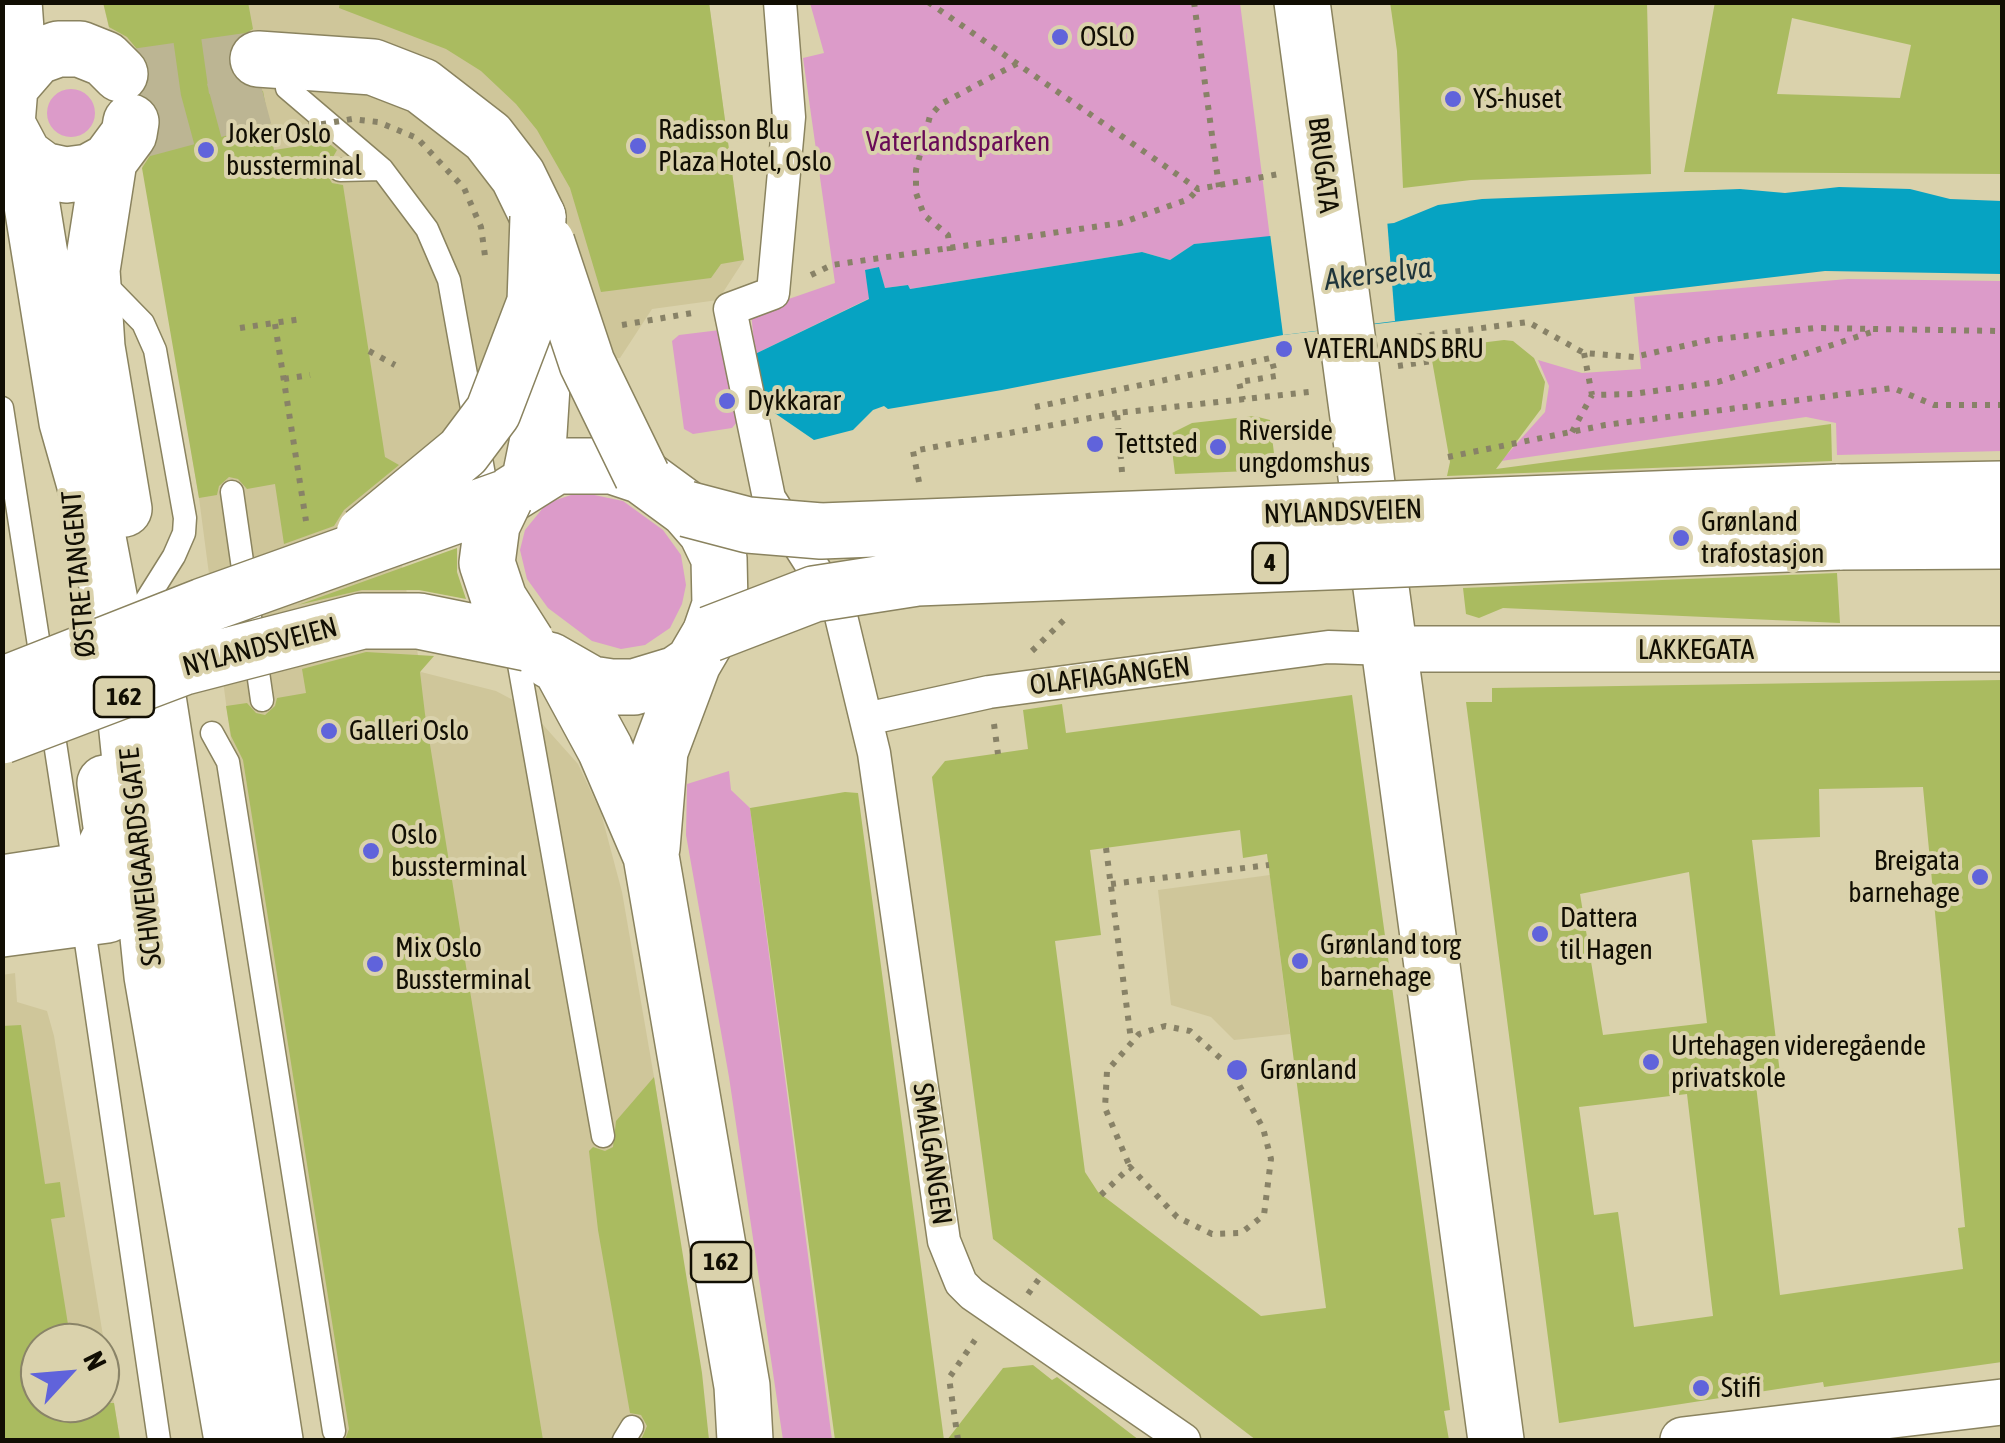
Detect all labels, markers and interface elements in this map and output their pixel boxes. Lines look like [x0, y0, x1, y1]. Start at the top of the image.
place label: OSLO [1080, 20, 1135, 54]
marker: OSLO [1049, 26, 1071, 48]
place label: YS-huset [1473, 82, 1562, 116]
marker: YS-huset [1442, 88, 1464, 110]
place label: Radisson Blu Plaza Hotel, Oslo [658, 113, 832, 179]
street label: BRUGATA [1300, 115, 1346, 215]
place label: Joker Oslo bussterminal [226, 117, 362, 183]
park label: Vaterlandsparken [866, 125, 1050, 159]
marker: Radisson Blu Plaza Hotel, Oslo [627, 135, 649, 157]
marker: Joker Oslo bussterminal [195, 139, 217, 161]
water label: Akerselva [1322, 250, 1434, 298]
place label: VATERLANDS BRU [1304, 332, 1484, 366]
marker: VATERLANDS BRU [1273, 338, 1295, 360]
place label: Dykkarar [747, 384, 841, 418]
marker: Dykkarar [716, 390, 738, 412]
place label: Riverside ungdomshus [1238, 414, 1370, 480]
place label: Tettsted [1115, 427, 1198, 461]
marker: Tettsted [1084, 433, 1106, 455]
marker: Riverside ungdomshus [1207, 436, 1229, 458]
street label: ØSTRE TANGENT [55, 489, 103, 659]
street label: NYLANDSVEIEN [1263, 492, 1423, 532]
place label: Grønland trafostasjon [1701, 505, 1825, 571]
marker: Grønland trafostasjon [1670, 527, 1692, 549]
road number: 4 [1252, 543, 1288, 583]
street label: NYLANDSVEIEN [179, 610, 341, 684]
street label: LAKKEGATA [1638, 633, 1754, 667]
street label: OLAFIAGANGEN [1028, 649, 1192, 703]
road number: 162 [94, 677, 154, 717]
place label: Galleri Oslo [349, 714, 469, 748]
marker: Galleri Oslo [318, 720, 340, 742]
street label: SCHWEIGAARDS GATE [113, 746, 169, 968]
place label: Oslo bussterminal [391, 818, 527, 884]
marker: Oslo bussterminal [360, 840, 382, 862]
place label: Breigata barnehage [1848, 844, 1960, 910]
marker: Breigata barnehage [1969, 866, 1991, 888]
place label: Dattera til Hagen [1560, 901, 1653, 967]
marker: Dattera til Hagen [1529, 923, 1551, 945]
place label: Grønland torg barnehage [1320, 928, 1461, 994]
place label: Mix Oslo Bussterminal [395, 931, 531, 997]
marker: Grønland torg barnehage [1289, 950, 1311, 972]
marker: Mix Oslo Bussterminal [364, 953, 386, 975]
place label: Urtehagen videregående privatskole [1671, 1029, 1926, 1095]
marker: Urtehagen videregående privatskole [1640, 1051, 1662, 1073]
place label: Grønland [1260, 1053, 1357, 1087]
marker: Grønland [1224, 1057, 1250, 1083]
street label: SMALGANGEN [905, 1081, 959, 1227]
road number: 162 [691, 1242, 751, 1282]
north arrow [20, 1323, 120, 1423]
text: N [77, 1346, 113, 1375]
place label: Stifi [1721, 1371, 1761, 1405]
marker: Stifi [1690, 1377, 1712, 1399]

